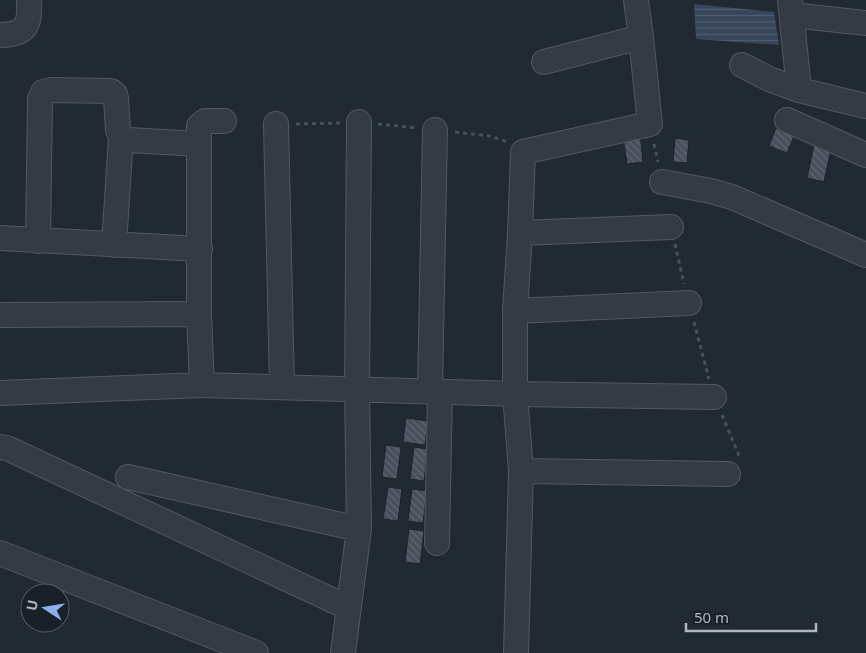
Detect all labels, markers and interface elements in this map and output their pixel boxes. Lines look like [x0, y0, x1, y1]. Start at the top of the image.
north arrow [20, 583, 70, 633]
text: U [21, 598, 42, 612]
scale bar [686, 600, 816, 632]
text: 50 m [694, 607, 729, 627]

